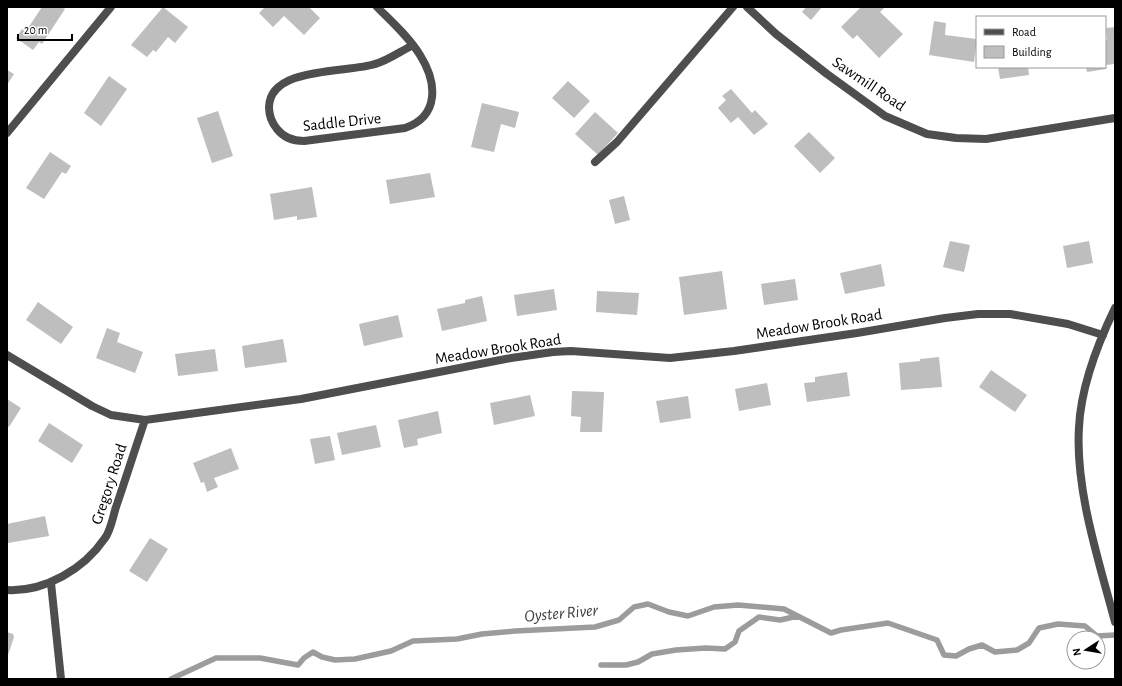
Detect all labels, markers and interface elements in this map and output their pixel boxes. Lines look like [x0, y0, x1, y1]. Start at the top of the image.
scale bar [18, 16, 72, 42]
legend [976, 16, 1106, 68]
text: 20 m [24, 24, 47, 36]
text: Road [1012, 26, 1036, 38]
text: Building [1012, 46, 1052, 58]
street label: Sawmill Road [830, 54, 908, 114]
street label: Saddle Drive [302, 110, 382, 134]
street label: Meadow Brook Road [755, 306, 883, 342]
street label: Meadow Brook Road [434, 331, 562, 367]
street label: Gregory Road [88, 442, 131, 527]
water label: Oyster River [523, 601, 599, 625]
north arrow [1066, 630, 1106, 670]
text: N [1071, 647, 1083, 657]

